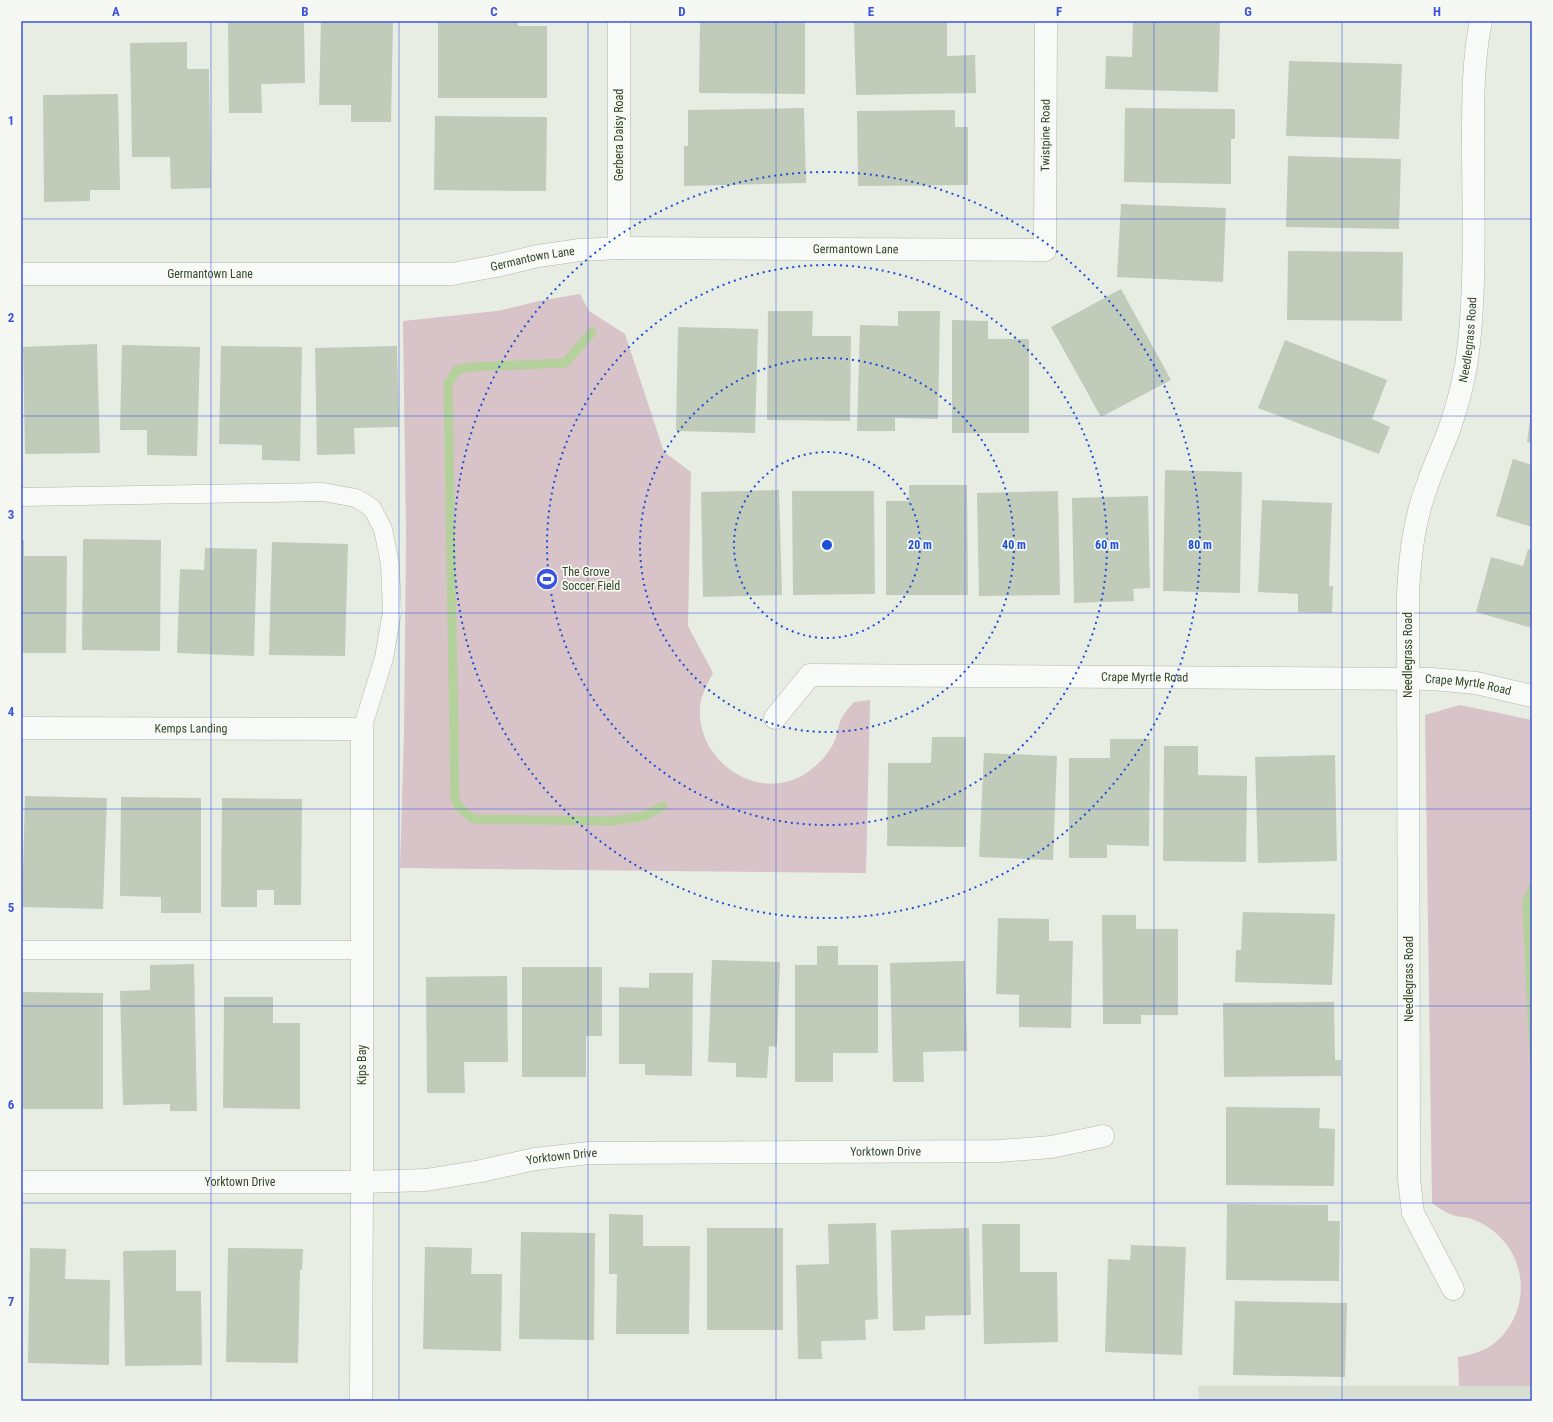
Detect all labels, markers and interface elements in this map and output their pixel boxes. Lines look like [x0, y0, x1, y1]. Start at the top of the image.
text: A [112, 4, 120, 19]
text: B [301, 4, 309, 19]
text: C [490, 4, 498, 19]
text: D [678, 4, 686, 19]
text: E [868, 4, 875, 19]
text: F [1056, 4, 1062, 19]
text: G [1244, 4, 1252, 19]
text: H [1433, 4, 1441, 19]
street label: Gerbera Daisy Road [612, 89, 626, 181]
street label: Twistpine Road [1038, 99, 1053, 172]
text: 1 [8, 113, 14, 128]
street label: Germantown Lane [813, 242, 899, 256]
street label: Germantown Lane [489, 244, 576, 274]
street label: Germantown Lane [167, 267, 253, 281]
street label: Needlegrass Road [1456, 297, 1479, 384]
text: 2 [8, 310, 15, 325]
text: 3 [8, 507, 14, 522]
centre of rings [820, 538, 834, 552]
text: 20 m [908, 538, 932, 552]
text: 40 m [1002, 538, 1026, 552]
text: 60 m [1095, 538, 1119, 552]
text: 80 m [1188, 538, 1212, 552]
place label: The Grove Soccer Field [562, 565, 620, 593]
sports icon: The Grove Soccer Field [534, 566, 560, 592]
street label: Needlegrass Road [1401, 612, 1415, 698]
street label: Crape Myrtle Road [1101, 670, 1188, 684]
street label: Crape Myrtle Road [1425, 672, 1513, 698]
text: 4 [8, 704, 15, 719]
street label: Kemps Landing [154, 721, 228, 736]
text: 5 [8, 900, 15, 915]
street label: Needlegrass Road [1402, 936, 1416, 1022]
street label: Kips Bay [355, 1045, 369, 1085]
text: 6 [8, 1097, 15, 1112]
street label: Yorktown Drive [850, 1144, 921, 1159]
street label: Yorktown Drive [525, 1146, 597, 1168]
street label: Yorktown Drive [205, 1175, 276, 1189]
text: 7 [8, 1294, 15, 1309]

